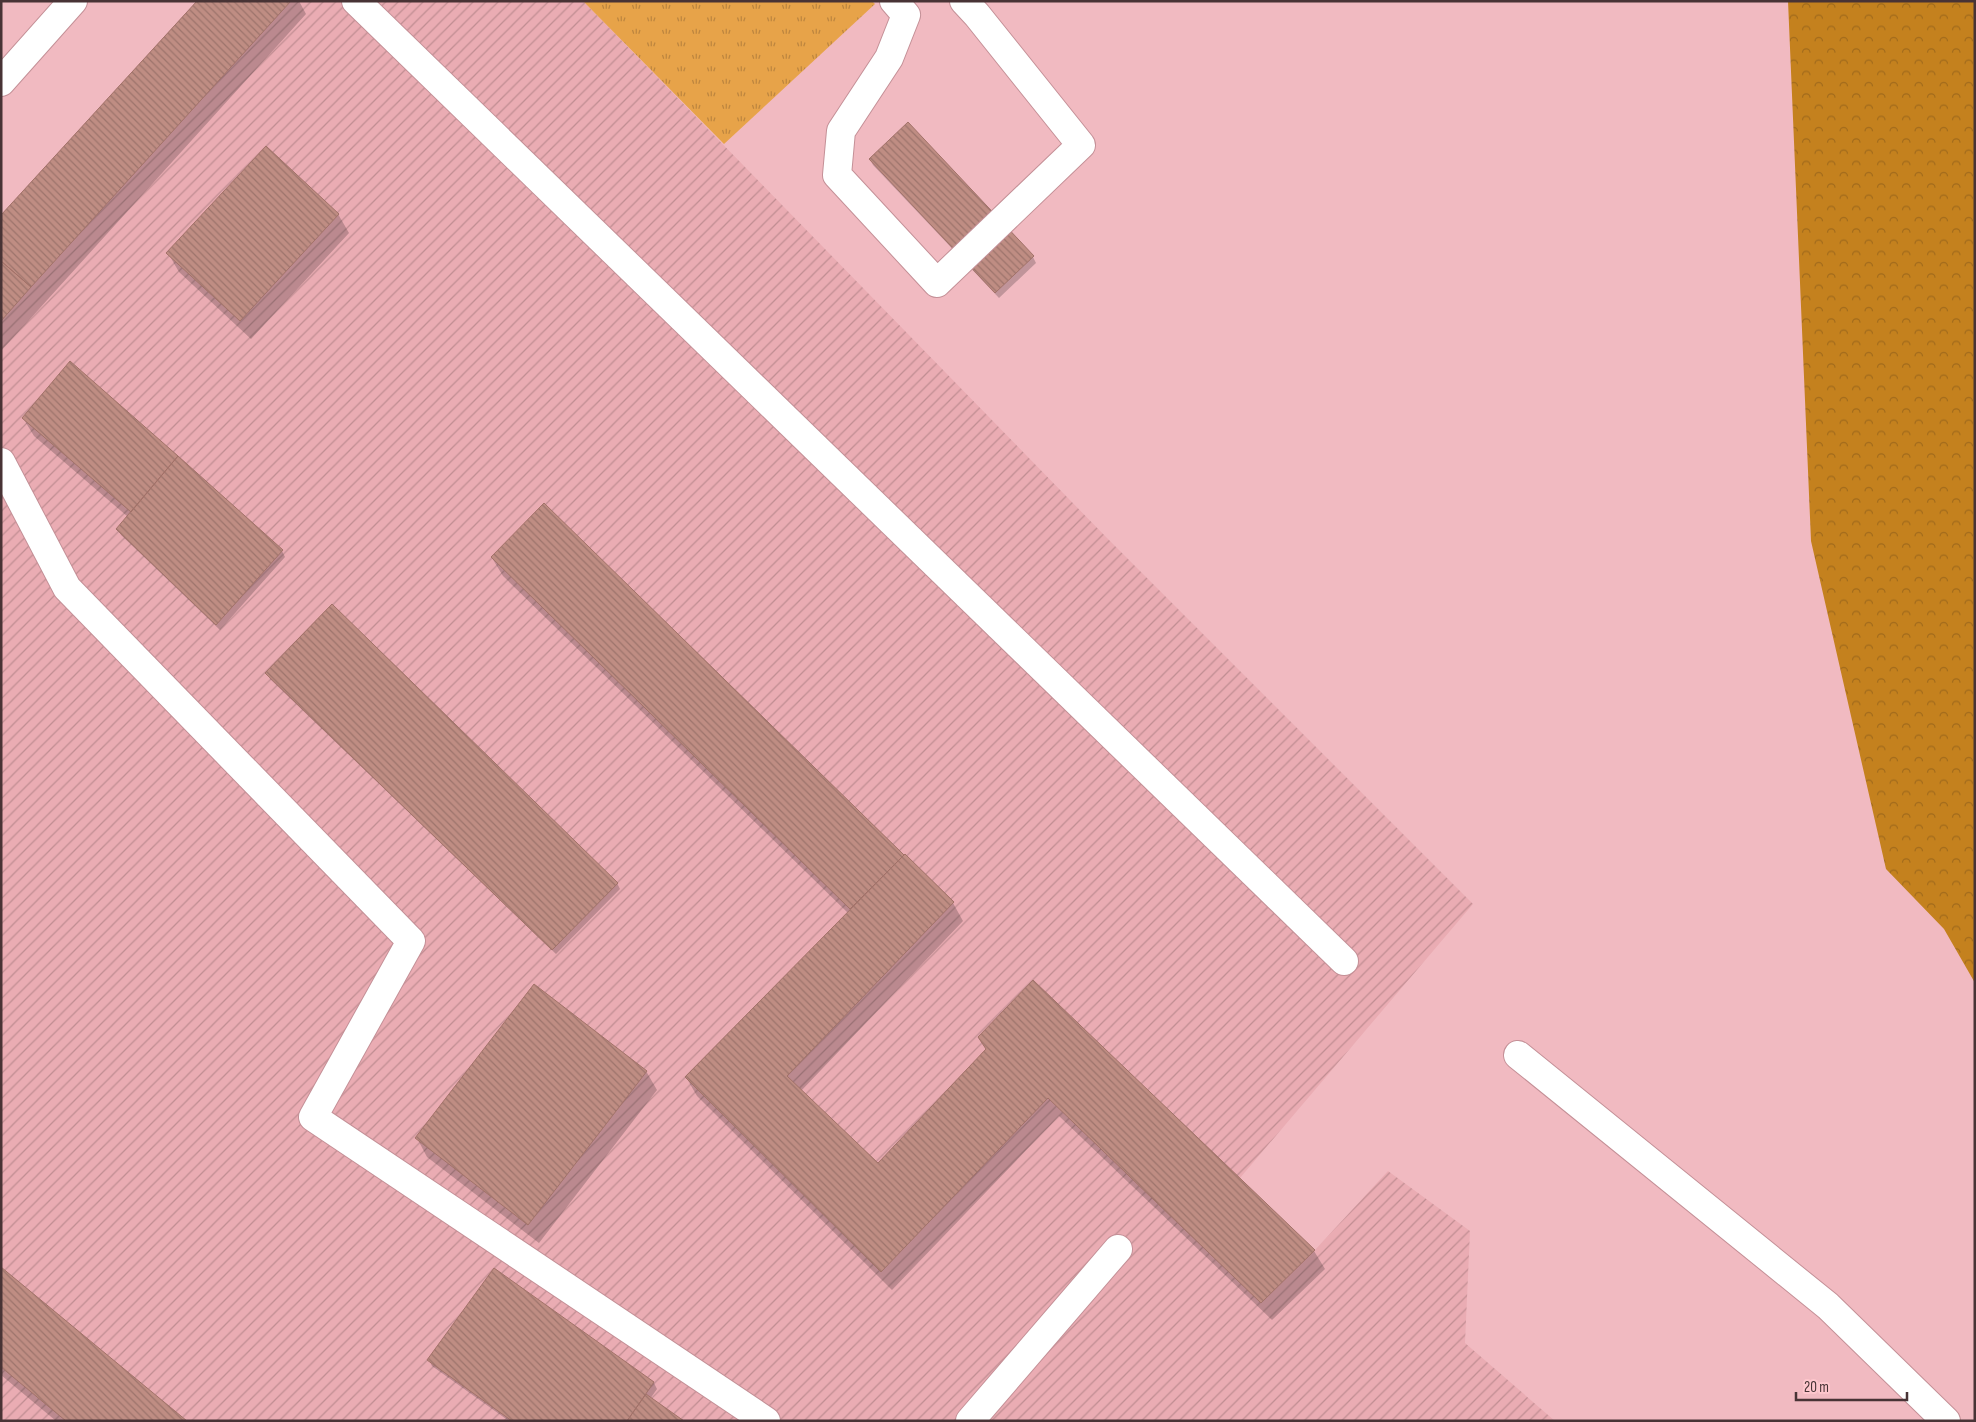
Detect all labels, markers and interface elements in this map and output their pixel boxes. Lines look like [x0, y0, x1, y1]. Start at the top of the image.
scale bar [1796, 1370, 1907, 1402]
text: 20 m [1804, 1378, 1829, 1397]

